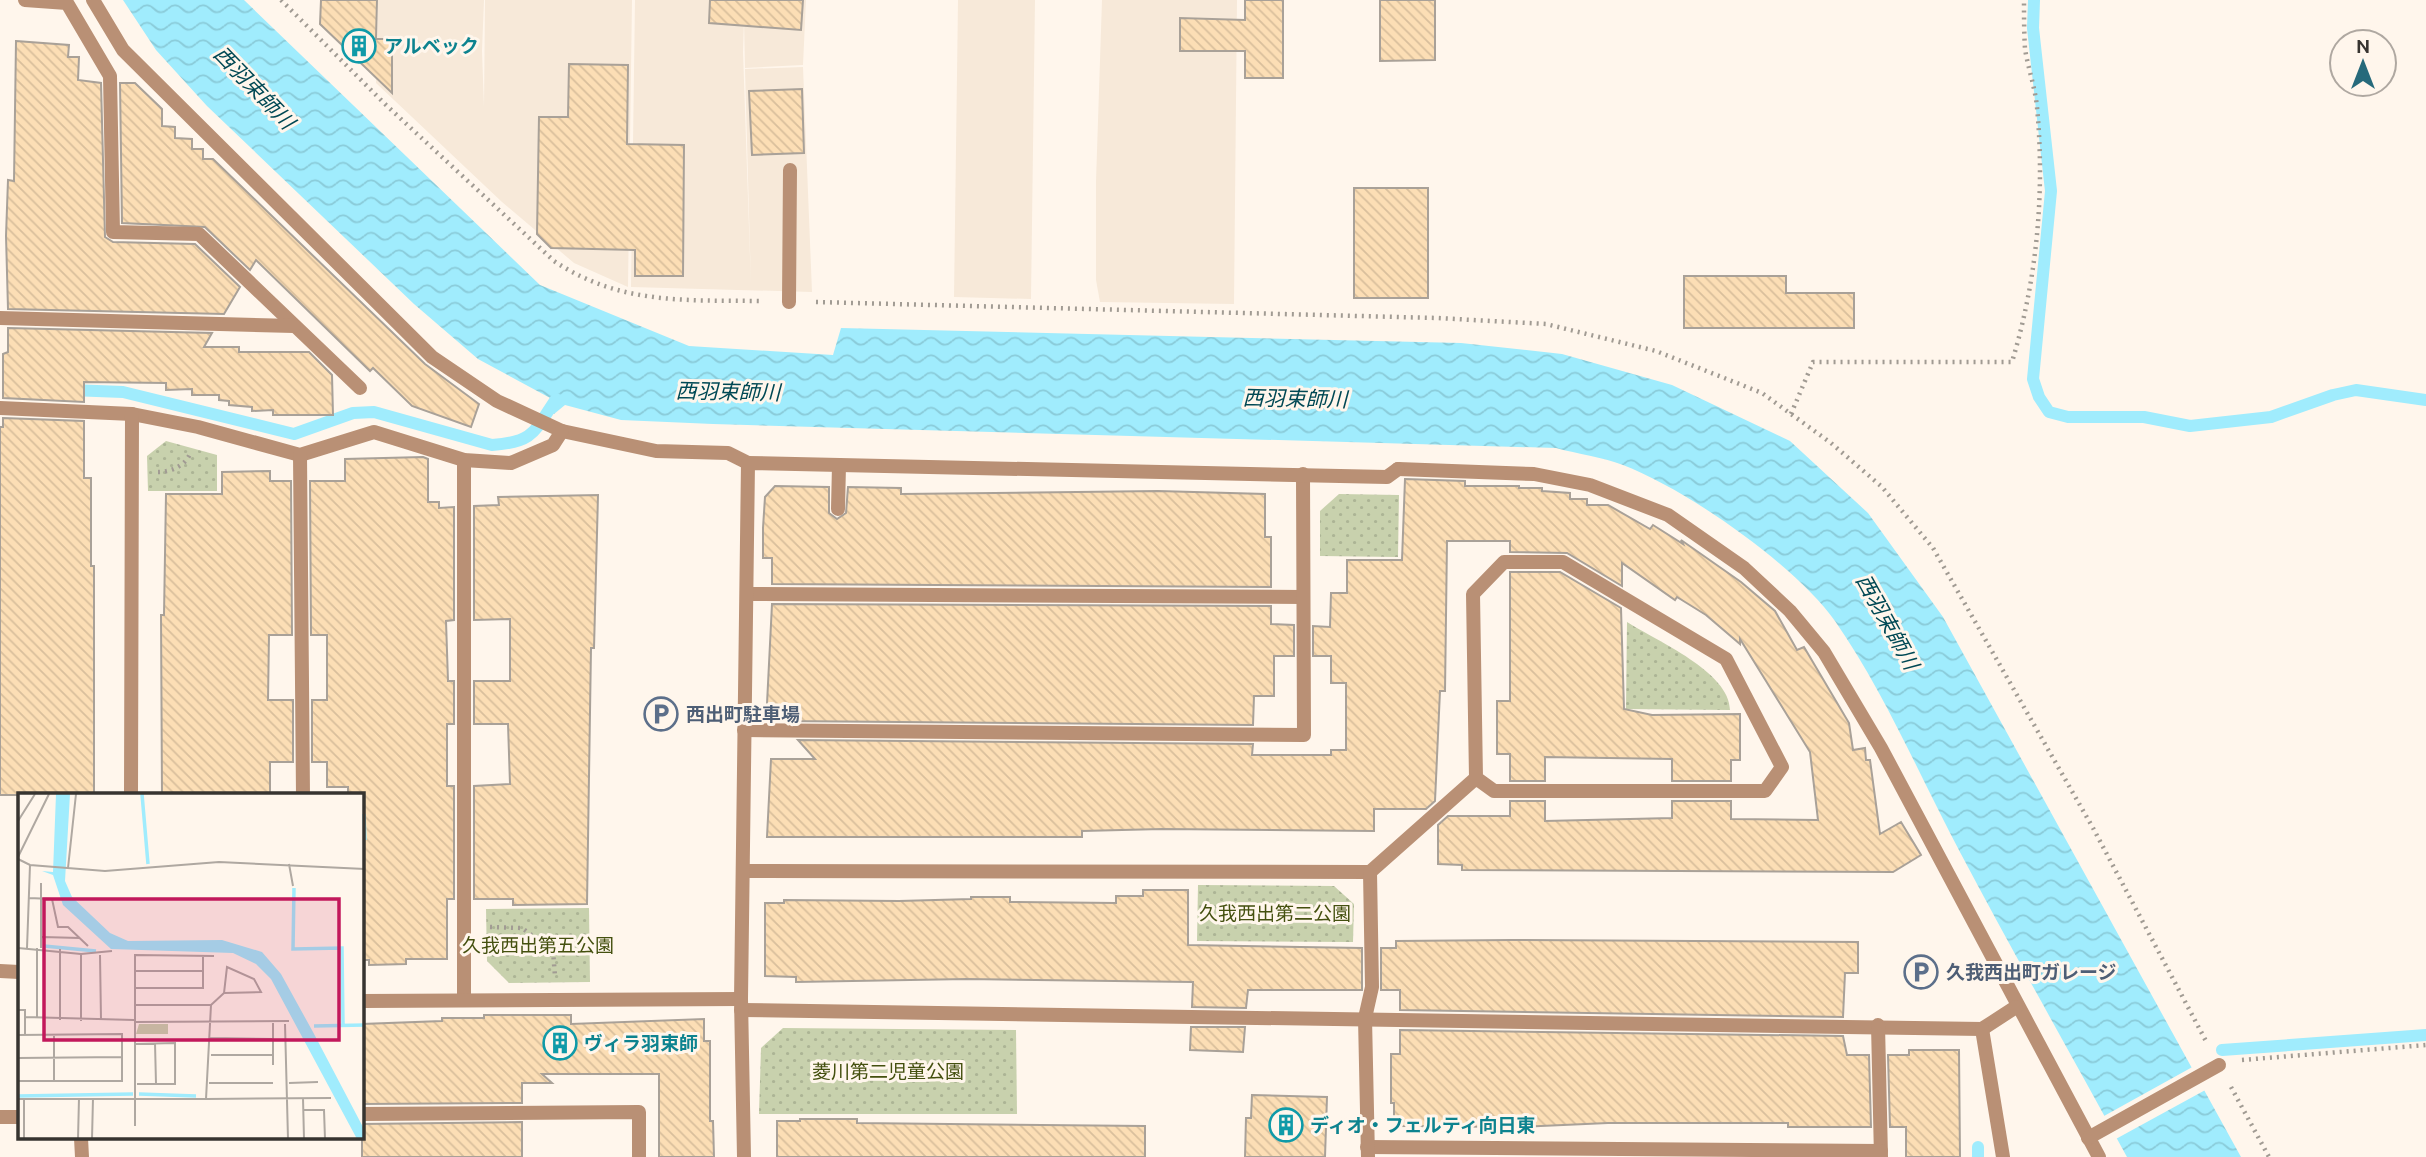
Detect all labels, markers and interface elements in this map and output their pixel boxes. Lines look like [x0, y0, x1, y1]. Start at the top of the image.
building icon: アルベック [340, 27, 378, 65]
north arrow [2328, 28, 2398, 98]
place label: アルベック [384, 35, 479, 57]
text: N [2356, 35, 2370, 57]
water label: 西羽束師川 [210, 41, 301, 135]
water label: 西羽束師川 [675, 378, 783, 404]
water label: 西羽束師川 [1242, 385, 1350, 411]
water label: 西羽束師川 [1852, 570, 1925, 675]
parking icon: 西出町駐車場 [642, 695, 680, 733]
place label: 西出町駐車場 [686, 703, 800, 725]
inset map [18, 793, 364, 1140]
park label: 久我西出第二公園 [1199, 902, 1351, 924]
park label: 久我西出第五公園 [462, 934, 614, 956]
parking icon: 久我西出町ガレージ [1902, 953, 1940, 991]
place label: 久我西出町ガレージ [1946, 961, 2117, 983]
building icon: ヴィラ羽束師 [541, 1024, 579, 1062]
place label: ヴィラ羽束師 [584, 1032, 698, 1054]
park label: 菱川第二児童公園 [812, 1060, 964, 1082]
building icon: ディオ・フェルティ向日東 [1267, 1106, 1305, 1144]
place label: ディオ・フェルティ向日東 [1310, 1114, 1536, 1136]

